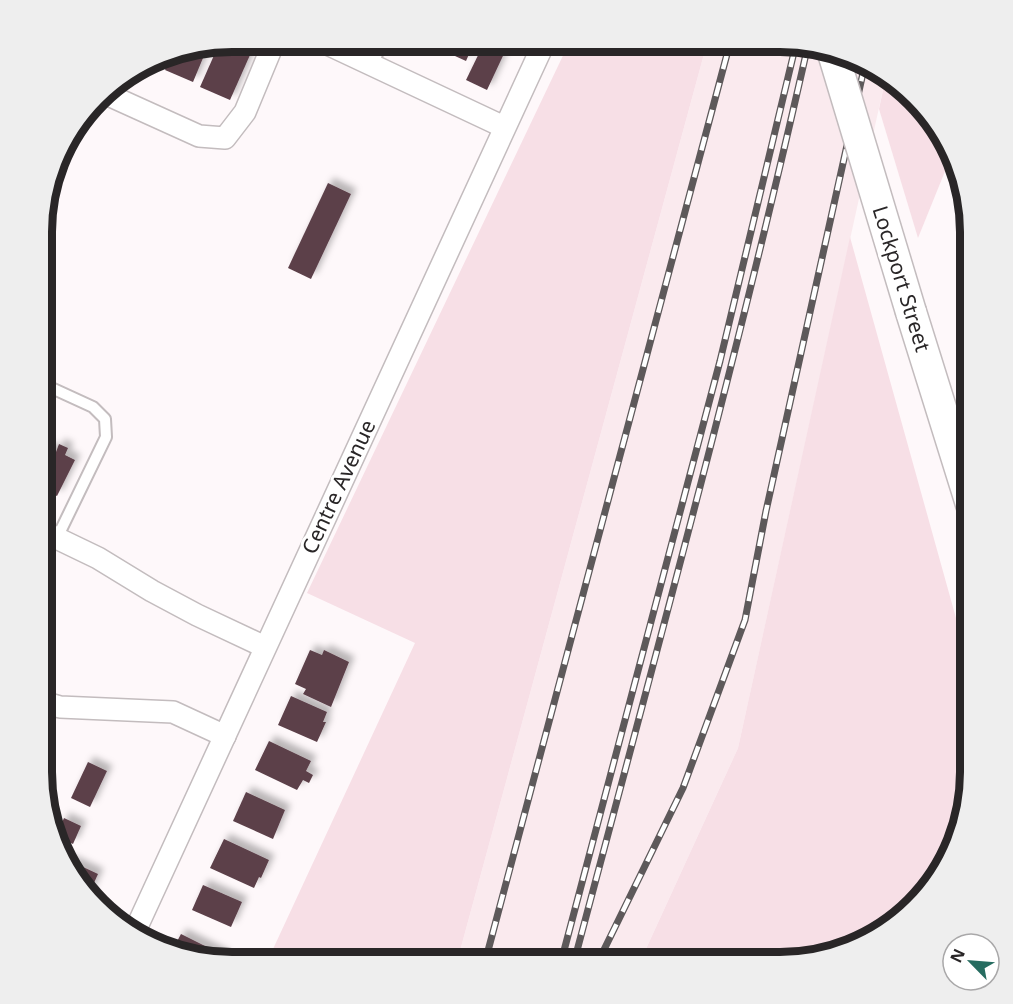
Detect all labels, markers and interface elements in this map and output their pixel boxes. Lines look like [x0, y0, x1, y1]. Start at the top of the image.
street label: Lockport Street [866, 202, 938, 355]
street label: Centre Avenue [295, 415, 381, 558]
north arrow [941, 932, 1001, 992]
text: N [945, 945, 970, 966]

